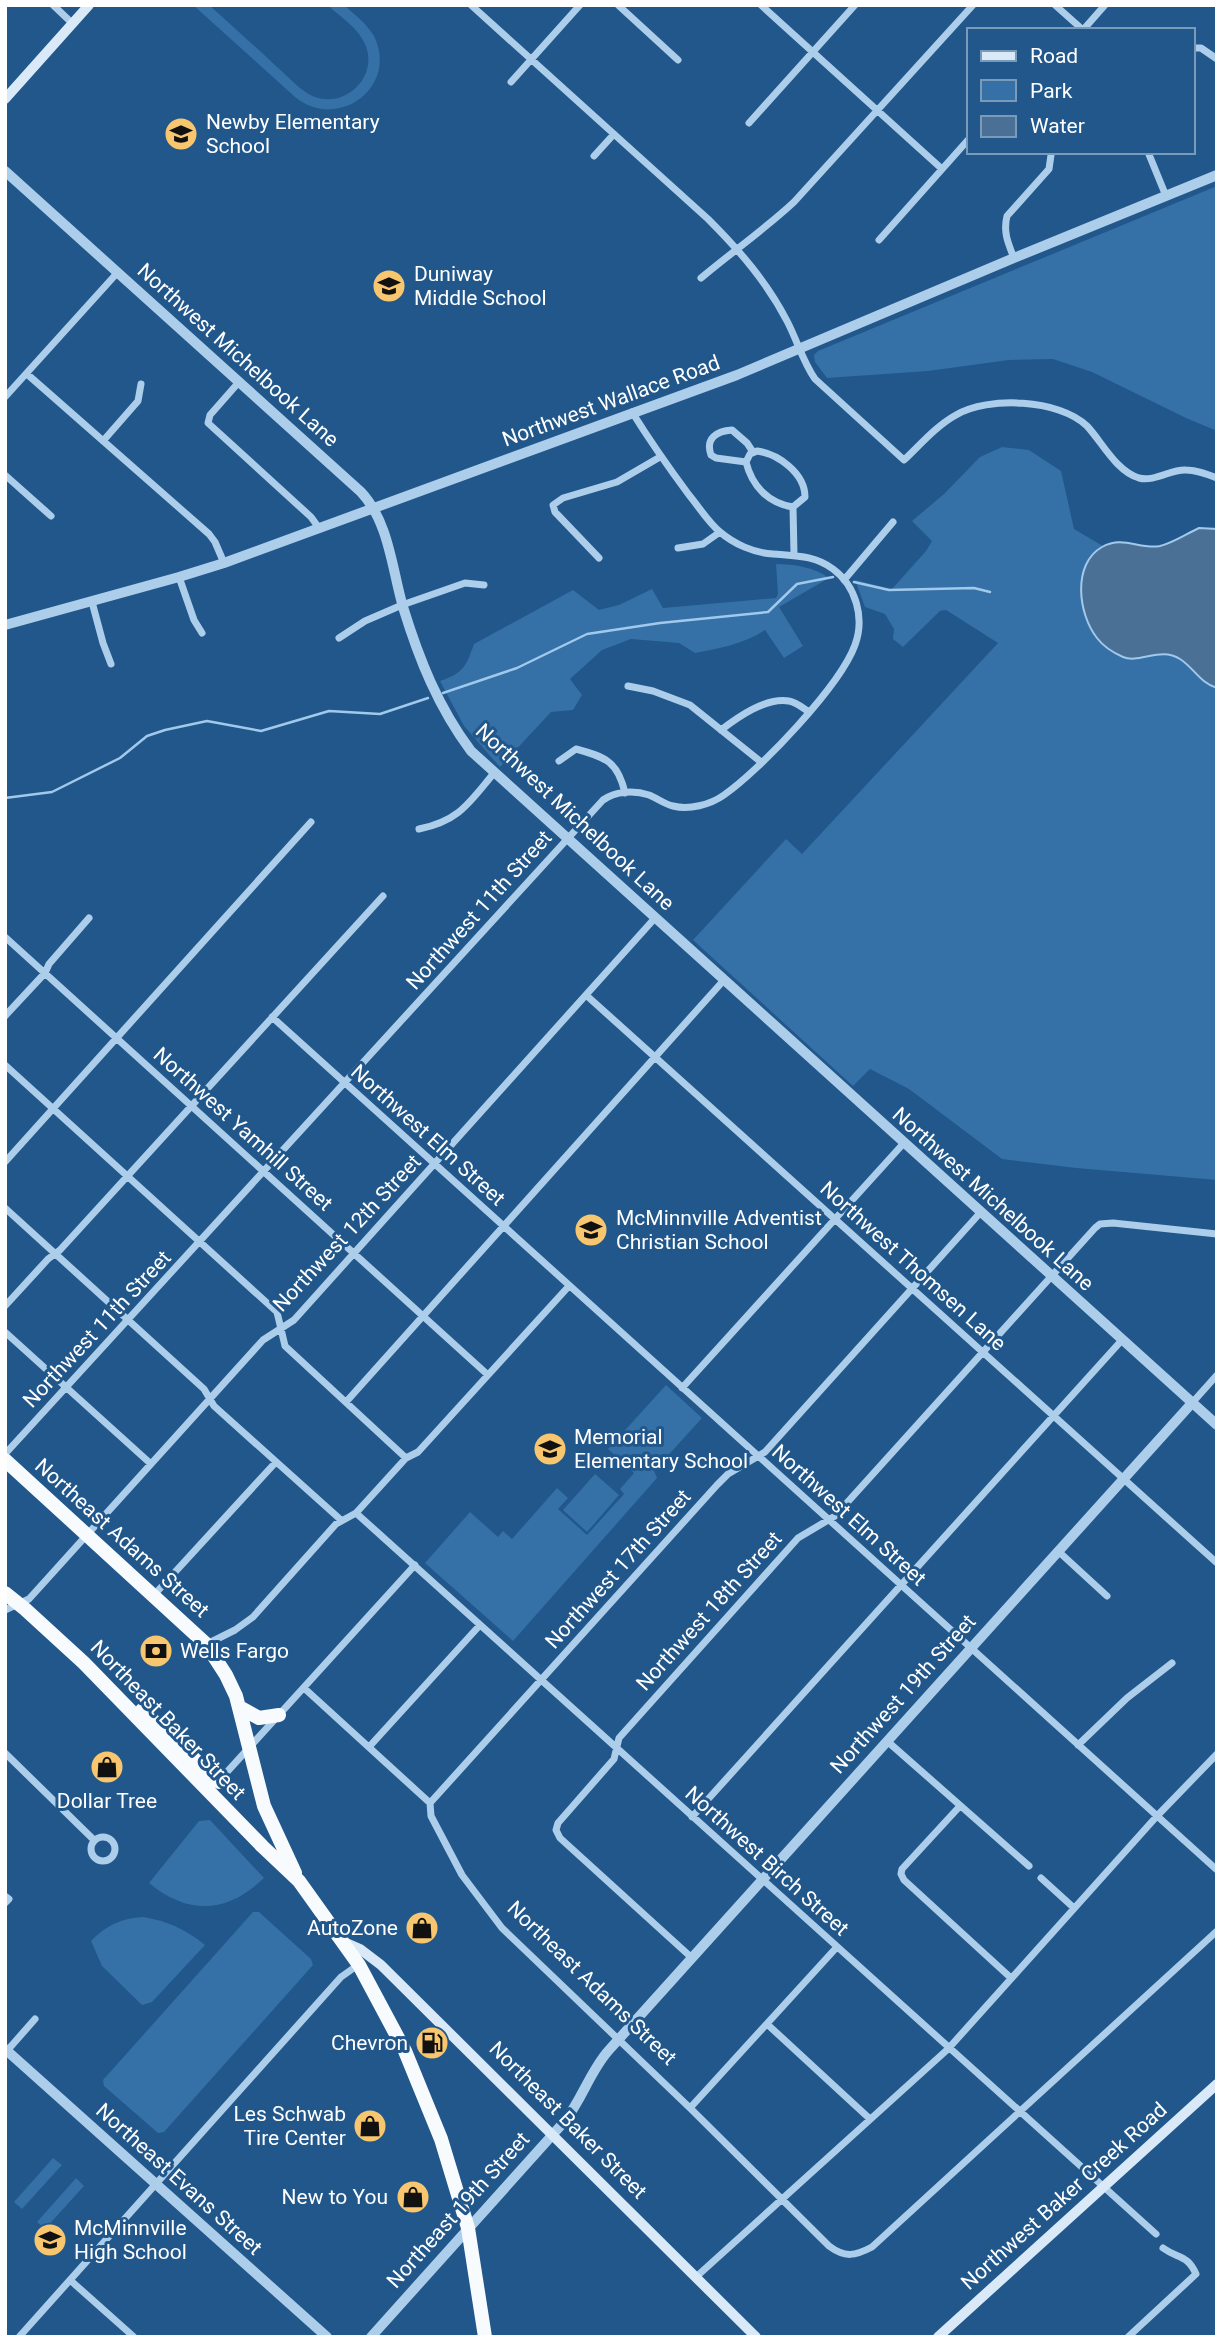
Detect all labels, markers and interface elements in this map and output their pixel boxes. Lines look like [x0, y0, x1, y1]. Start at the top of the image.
legend [967, 28, 1194, 154]
text: Road [1030, 44, 1078, 68]
text: Park [1030, 79, 1073, 103]
place label: Newby Elementary School [206, 110, 380, 158]
text: Water [1030, 114, 1085, 138]
school or university icon: Newby Elementary School [162, 115, 200, 153]
street label: Northwest Michelbook Lane [133, 258, 343, 452]
place label: Duniway Middle School [414, 262, 547, 310]
school or university icon: Duniway Middle School [370, 267, 408, 305]
street label: Northwest Wallace Road [499, 350, 723, 452]
street label: Northwest Michelbook Lane [471, 719, 679, 915]
street label: Northwest 11th Street [401, 826, 557, 994]
street label: Northwest Yamhill Street [149, 1042, 337, 1216]
street label: Northwest Elm Street [346, 1060, 510, 1211]
street label: Northwest Michelbook Lane [888, 1102, 1098, 1296]
street label: Northwest 12th Street [268, 1150, 426, 1316]
street label: Northwest Thomsen Lane [815, 1176, 1011, 1356]
place label: McMinnville Adventist Christian School [616, 1206, 822, 1254]
school or university icon: McMinnville Adventist Christian School [572, 1211, 610, 1249]
street label: Northwest 11th Street [18, 1246, 176, 1412]
place label: Memorial Elementary School [574, 1425, 748, 1473]
school or university icon: Memorial Elementary School [531, 1430, 569, 1468]
street label: Northwest Elm Street [767, 1440, 931, 1591]
street label: Northeast Adams Street [30, 1454, 214, 1622]
street label: Northwest 17th Street [540, 1485, 696, 1653]
street label: Northwest 18th Street [631, 1527, 787, 1695]
street label: Northwest 19th Street [825, 1610, 981, 1778]
bank icon: Wells Fargo [137, 1632, 175, 1670]
street label: Northeast Baker Street [86, 1635, 250, 1805]
place label: Wells Fargo [180, 1639, 289, 1663]
shop icon: Dollar Tree [88, 1748, 126, 1786]
street label: Northwest Birch Street [681, 1781, 854, 1941]
place label: Dollar Tree [57, 1789, 157, 1813]
street label: Northeast Adams Street [503, 1896, 681, 2070]
shop icon: AutoZone [403, 1909, 441, 1947]
place label: AutoZone [307, 1916, 398, 1940]
fuel station icon: Chevron [413, 2024, 451, 2062]
place label: Chevron [331, 2031, 408, 2055]
street label: Northeast Baker Street [484, 2036, 652, 2204]
street label: Northwest Baker Creek Road [956, 2097, 1172, 2295]
street label: Northeast Evans Street [91, 2098, 267, 2260]
place label: Les Schwab Tire Center [233, 2102, 346, 2150]
shop icon: Les Schwab Tire Center [351, 2107, 389, 2145]
street label: Northeast 19th Street [382, 2127, 534, 2293]
shop icon: New to You [394, 2178, 432, 2216]
place label: New to You [282, 2185, 388, 2209]
place label: McMinnville High School [74, 2216, 187, 2264]
school or university icon: McMinnville High School [31, 2221, 69, 2259]

